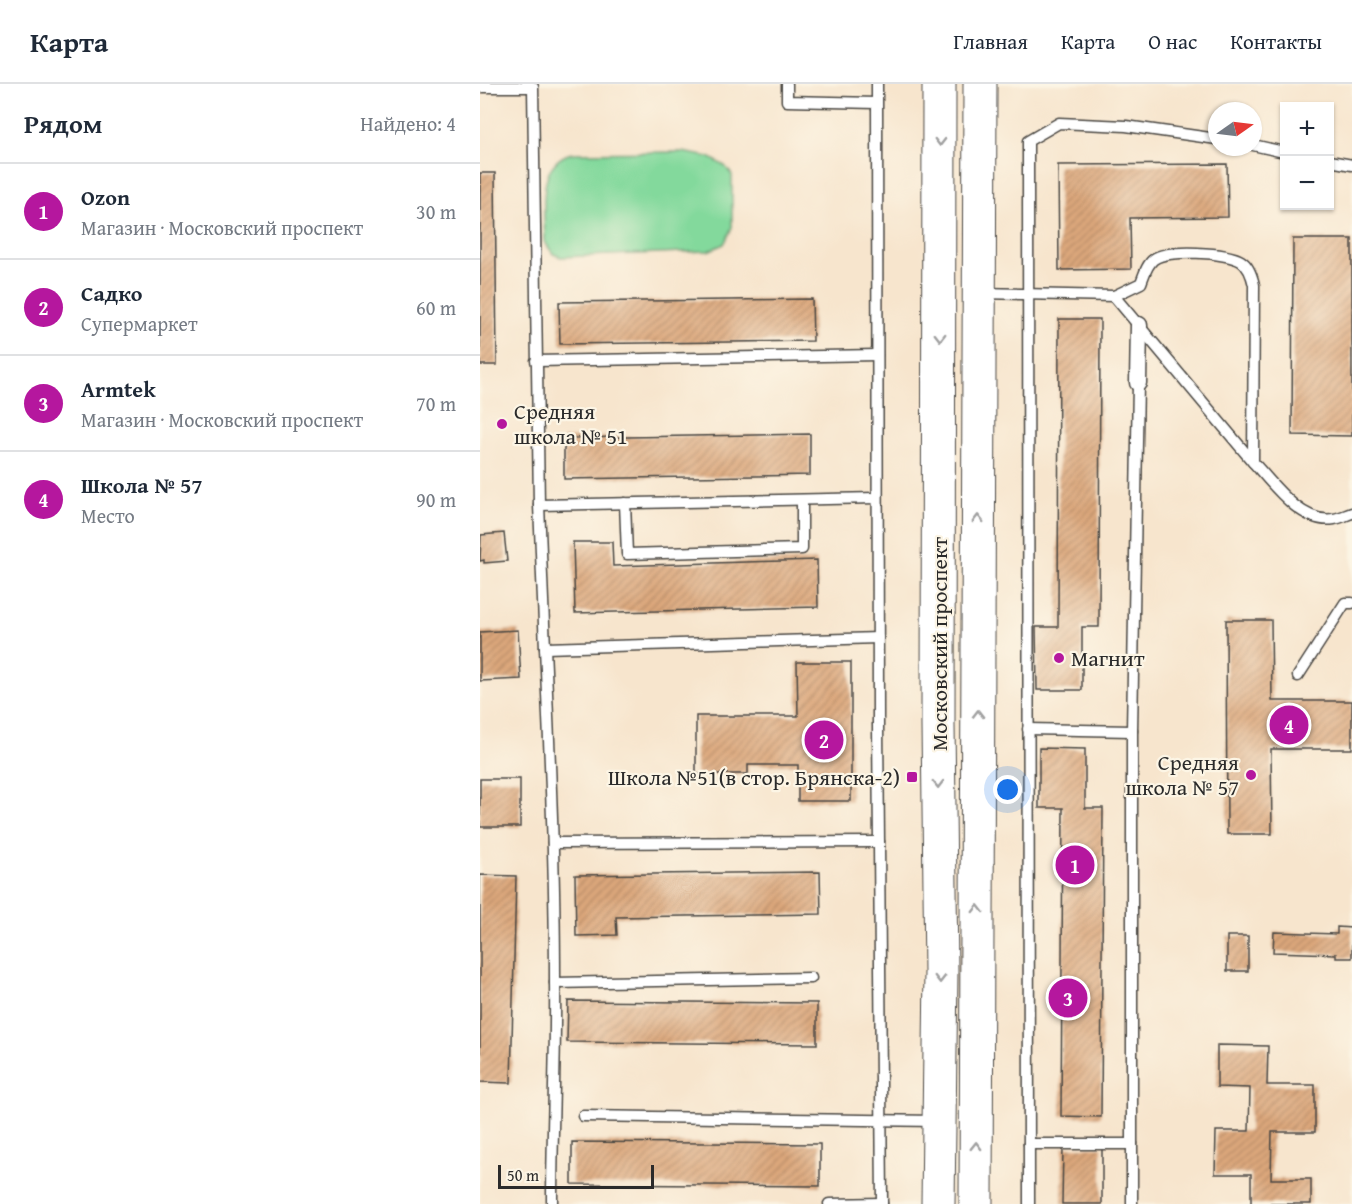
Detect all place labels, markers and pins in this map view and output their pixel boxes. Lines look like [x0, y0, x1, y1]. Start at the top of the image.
place label: Средняя школа № 51 [514, 395, 628, 452]
marker: Средняя школа № 51 [495, 417, 509, 431]
place label: Магнит [1071, 642, 1145, 674]
marker: Магнит [1052, 651, 1066, 665]
pin: 4 [1270, 702, 1308, 748]
pin: 2 [804, 718, 844, 762]
place label: Средняя школа № 57 [1125, 746, 1239, 803]
place label: Школа №51(в стор. Брянска-2) [608, 761, 900, 793]
marker: Средняя школа № 57 [1244, 768, 1258, 782]
marker: Школа №51(в стор. Брянска-2) [905, 770, 919, 784]
pin: 1 [1056, 842, 1094, 888]
pin: 3 [1048, 976, 1088, 1020]

